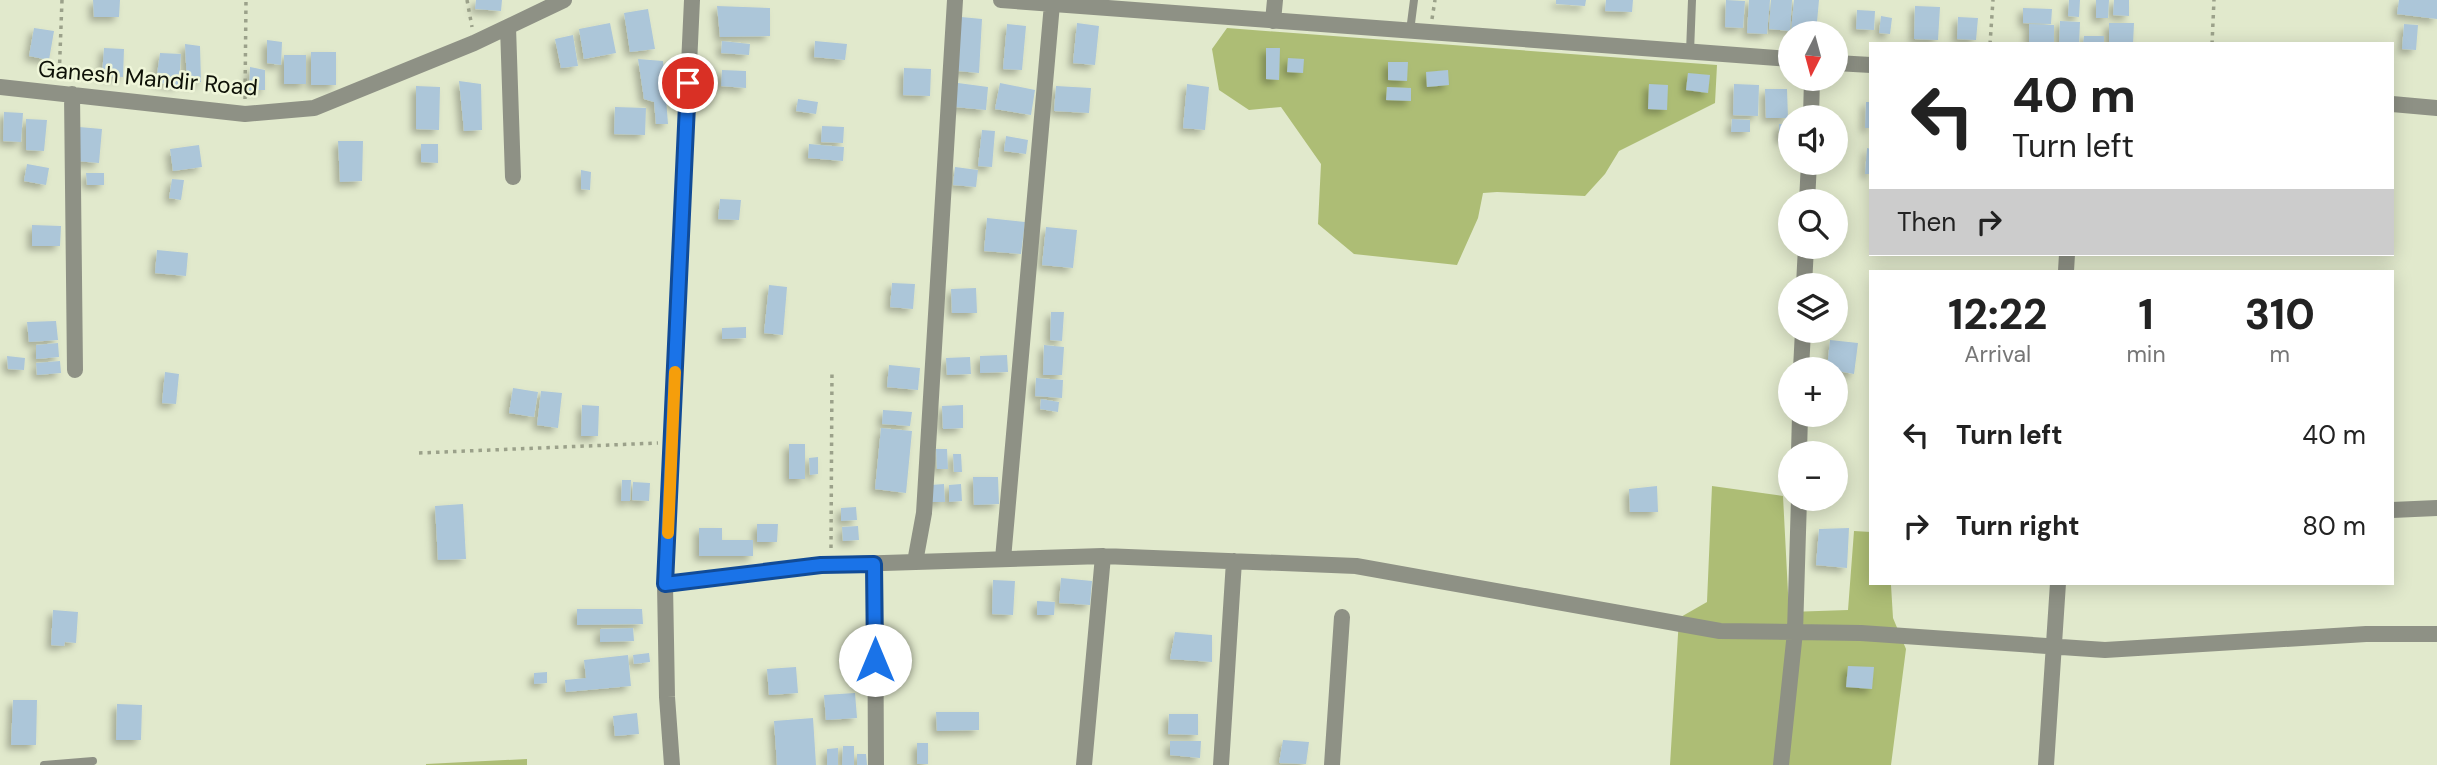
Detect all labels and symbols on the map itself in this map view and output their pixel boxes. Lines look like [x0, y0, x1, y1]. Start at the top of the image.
north arrow [1778, 21, 1848, 91]
street label: Ganesh Mandir Road [37, 53, 259, 103]
pin [658, 53, 718, 113]
position arrow [838, 623, 912, 697]

